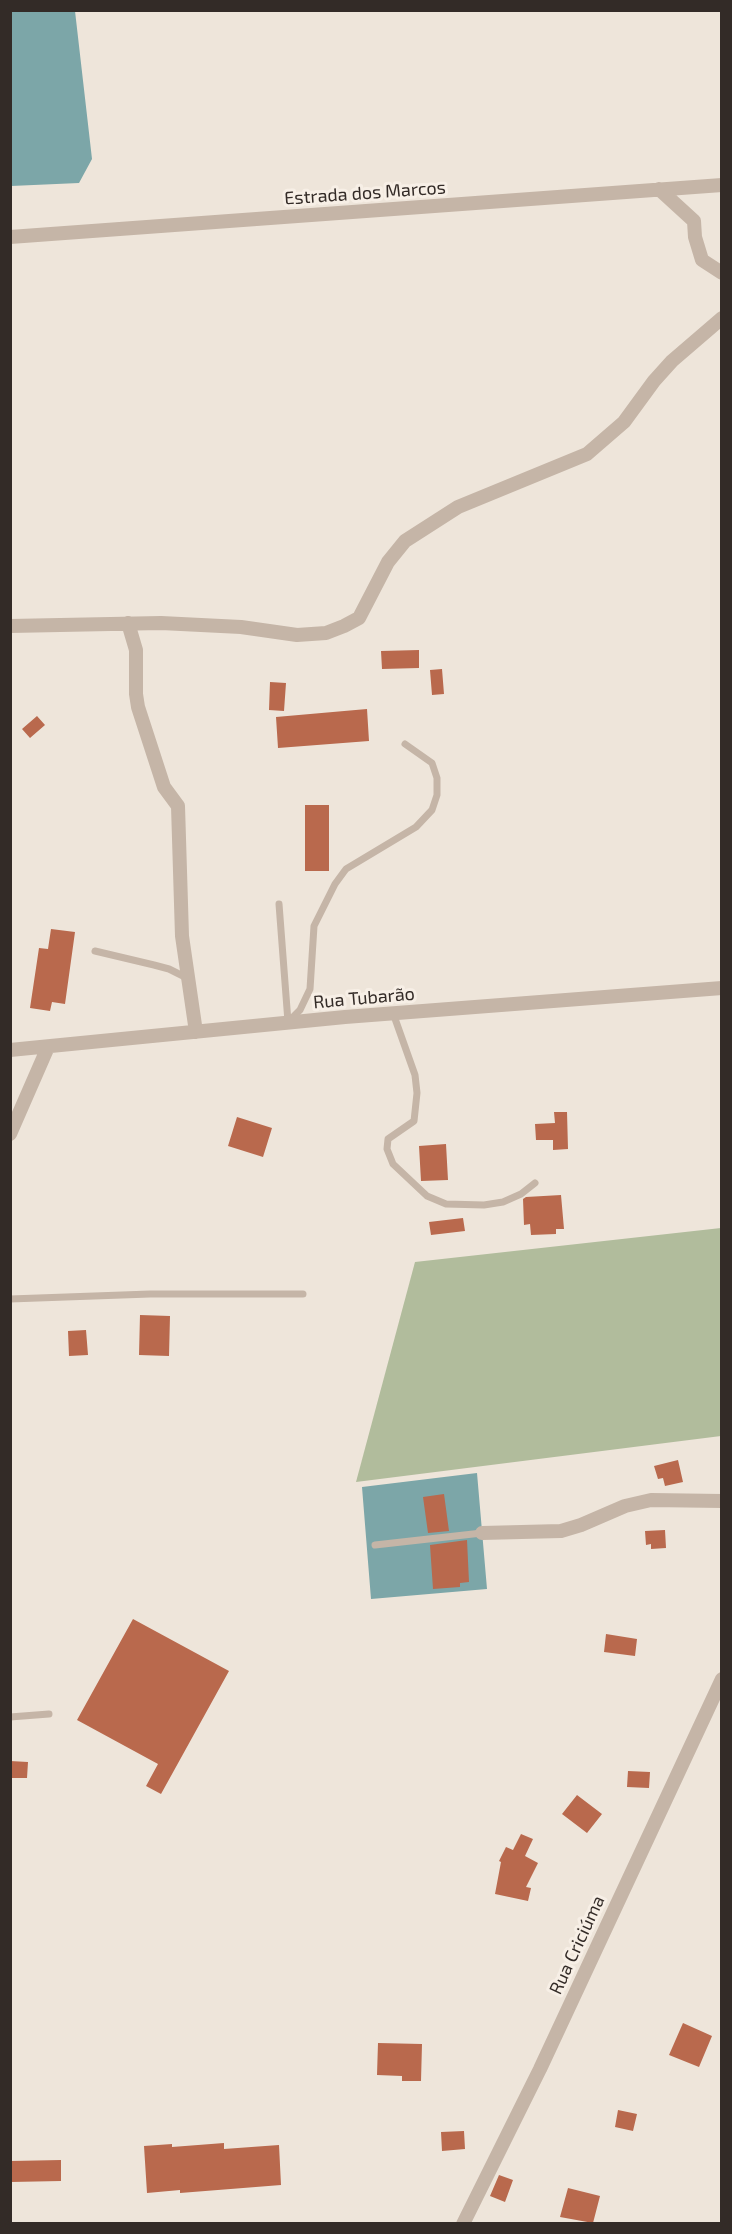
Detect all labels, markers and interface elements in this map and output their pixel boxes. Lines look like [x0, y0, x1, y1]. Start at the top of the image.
street label: Estrada dos Marcos [284, 177, 446, 209]
street label: Rua Tubarão [312, 983, 416, 1013]
street label: Rua Criciúma [545, 1892, 609, 1998]

